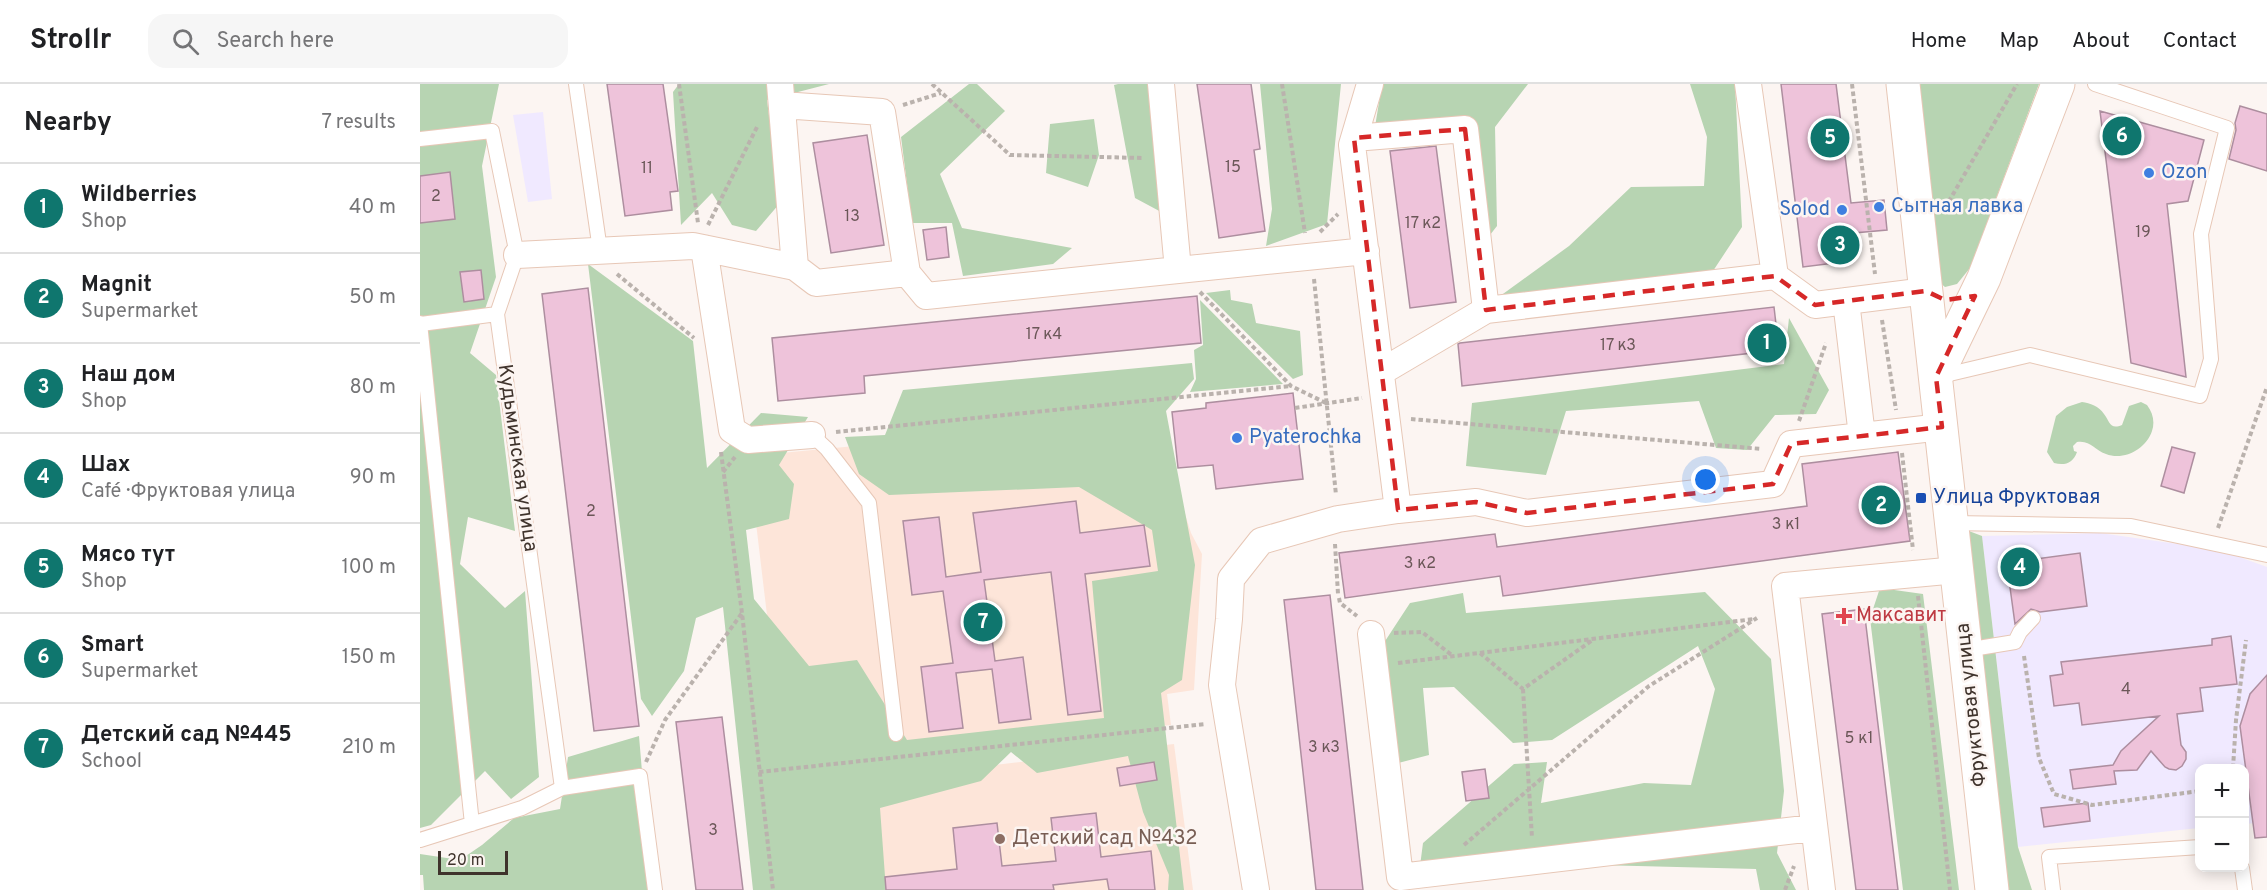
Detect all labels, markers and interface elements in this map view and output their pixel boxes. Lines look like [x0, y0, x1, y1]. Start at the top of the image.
search box [148, 14, 568, 68]
text: Strollr [30, 23, 112, 59]
icon: search [169, 25, 202, 58]
text: Search here [217, 28, 334, 55]
text: Home [1911, 28, 1967, 55]
text: Map [2000, 28, 2039, 55]
text: About [2072, 28, 2130, 55]
text: Contact [2163, 28, 2237, 55]
text: Nearby [24, 107, 112, 140]
text: 7 results [321, 110, 396, 136]
pin: 6 [2102, 113, 2142, 158]
pin: 5 [1810, 116, 1850, 160]
house number: 15 [1225, 158, 1241, 178]
house number: 11 [641, 159, 653, 179]
place label: Ozon [2161, 160, 2207, 186]
marker: Ozon [2142, 166, 2156, 180]
text: Wildberries [81, 182, 197, 209]
house number: 2 [431, 187, 441, 207]
place label: Сытная лавка [1891, 194, 2023, 220]
text: 1 [40, 195, 48, 221]
text: 40 m [349, 195, 396, 221]
place label: Solod [1779, 197, 1830, 223]
marker: Сытная лавка [1872, 200, 1886, 214]
marker: Solod [1835, 203, 1849, 217]
house number: 13 [844, 207, 860, 227]
text: Shop [81, 209, 127, 235]
house number: 17 к2 [1405, 214, 1441, 234]
pin: 3 [1820, 222, 1860, 268]
house number: 19 [2135, 223, 2151, 243]
text: Magnit [81, 272, 152, 299]
text: 2 [37, 285, 50, 311]
text: 50 m [349, 285, 396, 311]
text: Supermarket [81, 299, 198, 325]
pin: 1 [1748, 320, 1786, 366]
house number: 17 к4 [1026, 325, 1062, 345]
house number: 17 к3 [1600, 336, 1636, 356]
text: Наш дом [81, 362, 176, 389]
street label: Кудьминская улица [491, 362, 543, 554]
text: 3 [38, 375, 50, 401]
text: 80 m [350, 375, 396, 401]
text: Shop [81, 389, 127, 415]
place label: Pyaterochka [1249, 425, 1362, 451]
marker: Pyaterochka [1230, 431, 1244, 445]
text: Шах [81, 452, 130, 479]
text: 4 [37, 465, 50, 491]
text: 90 m [350, 465, 396, 491]
your location [1691, 465, 1720, 494]
text: Café · Фруктовая улица [81, 479, 295, 505]
pin: 2 [1862, 482, 1900, 528]
place label: Улица Фруктовая [1933, 485, 2100, 511]
marker: Улица Фруктовая [1914, 491, 1928, 505]
house number: 2 [586, 502, 596, 522]
house number: 3 к1 [1772, 515, 1800, 535]
text: Мясо тут [81, 542, 175, 569]
pin: 4 [2000, 544, 2040, 590]
house number: 3 к2 [1404, 554, 1436, 574]
text: 5 [37, 555, 50, 581]
text: 100 m [341, 555, 396, 581]
text: Shop [81, 569, 127, 595]
pin: 7 [964, 600, 1002, 644]
place label: Максавит [1856, 603, 1946, 629]
marker: Максавит [1837, 609, 1851, 623]
street label: Фруктовая улица [1950, 622, 1994, 788]
text: Smart [81, 632, 144, 659]
text: 6 [37, 645, 50, 671]
text: 150 m [342, 645, 396, 671]
text: Supermarket [81, 659, 198, 685]
house number: 4 [2121, 680, 2131, 700]
text: Детский сад №445 [81, 722, 292, 749]
house number: 5 к1 [1845, 729, 1873, 749]
text: 7 [38, 735, 49, 761]
text: 210 m [342, 735, 396, 761]
house number: 3 к3 [1308, 738, 1340, 758]
text: School [81, 749, 142, 775]
map controls [2195, 764, 2249, 872]
button: + [2195, 764, 2249, 818]
button: − [2195, 818, 2249, 872]
house number: 3 [708, 821, 718, 841]
place label: Детский сад №432 [1012, 826, 1198, 852]
marker: Детский сад №432 [993, 832, 1007, 846]
scale bar [438, 848, 508, 876]
text: 20 m [447, 851, 484, 871]

